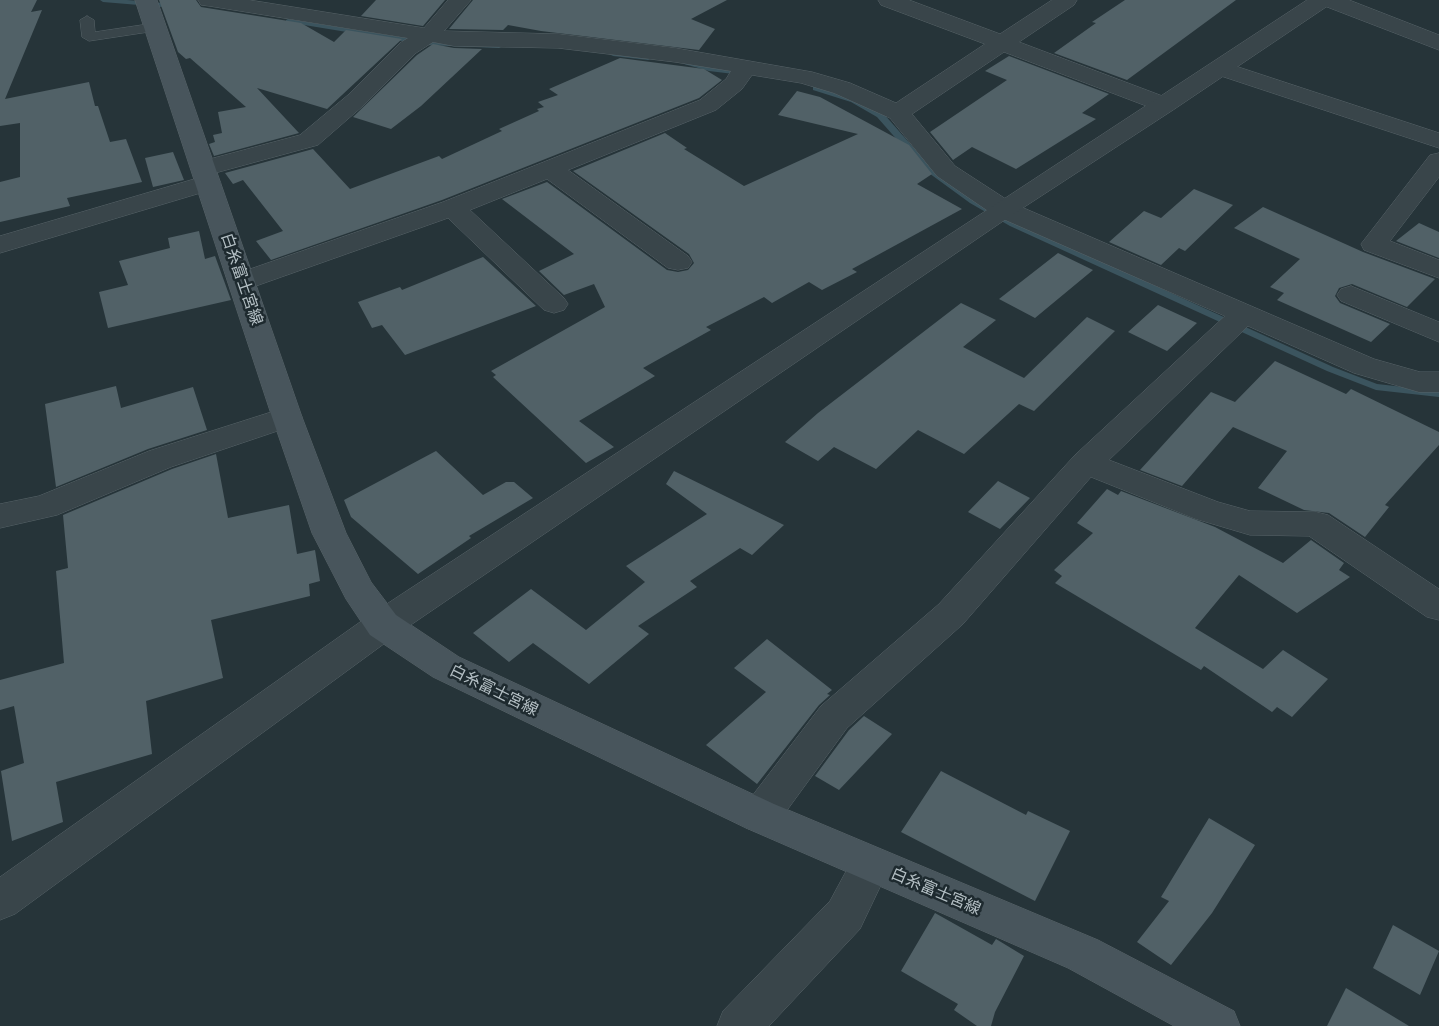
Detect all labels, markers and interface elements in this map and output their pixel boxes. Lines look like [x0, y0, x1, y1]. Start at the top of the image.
street label: 白糸富士宮線 [217, 230, 267, 328]
street label: 白糸富士宮線 [447, 660, 541, 720]
street label: 白糸富士宮線 [888, 863, 984, 919]

